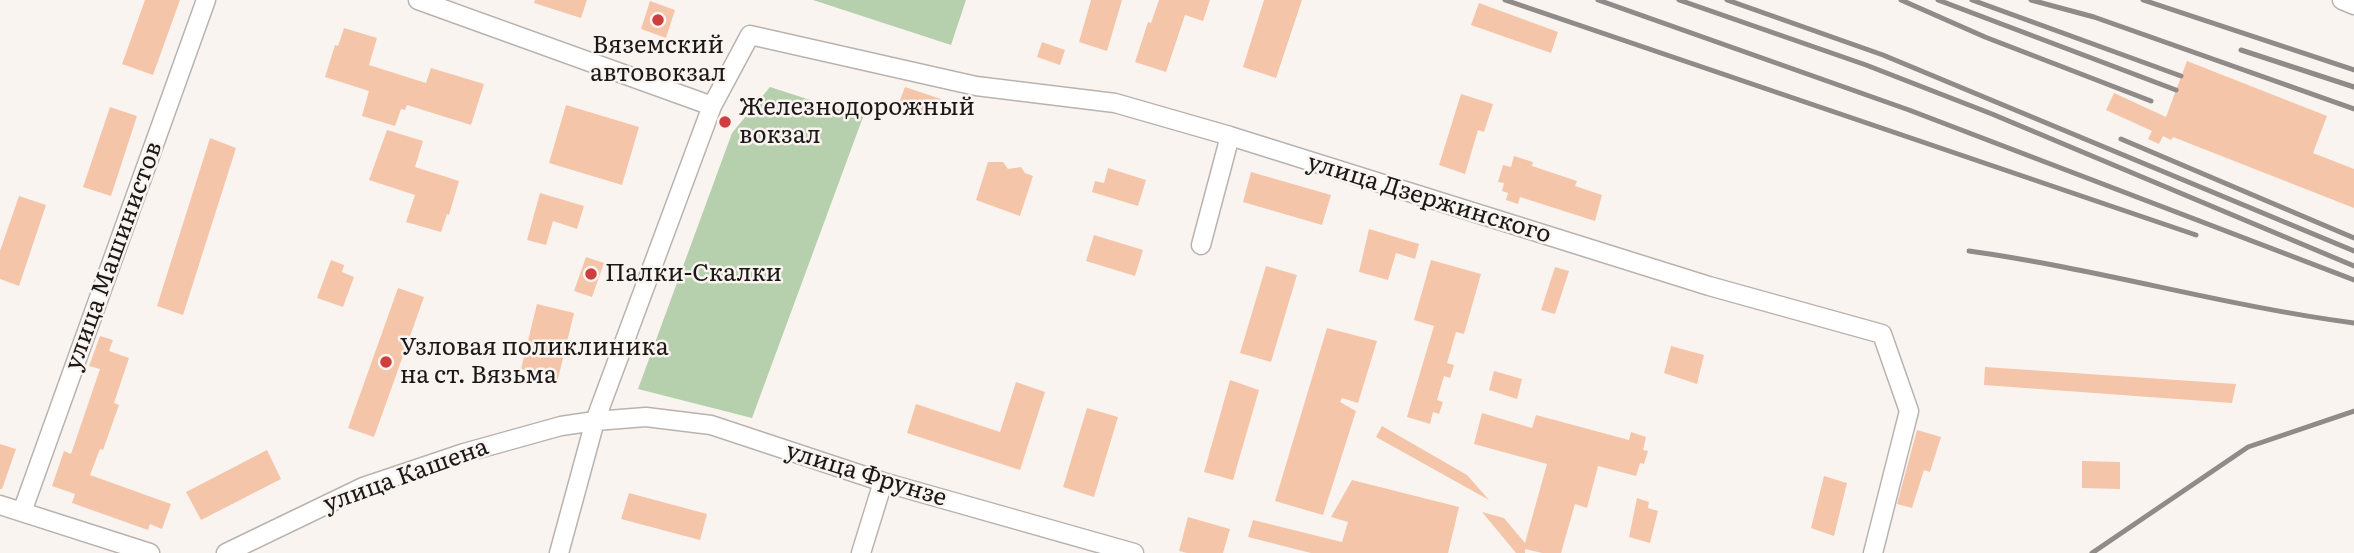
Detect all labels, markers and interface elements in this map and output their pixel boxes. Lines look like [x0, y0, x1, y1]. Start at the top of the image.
marker: Вяземский автовокзал [650, 12, 666, 28]
place label: Вяземский автовокзал [590, 32, 726, 88]
place label: Железнодорожный вокзал [739, 94, 975, 150]
marker: Железнодорожный вокзал [717, 114, 733, 130]
street label: улица Машинистов [59, 138, 169, 374]
street label: улица Дзержинского [1304, 148, 1554, 250]
place label: Палки-Скалки [605, 260, 782, 288]
marker: Палки-Скалки [583, 266, 599, 282]
place label: Узловая поликлиника на ст. Вязьма [400, 334, 669, 390]
marker: Узловая поликлиника на ст. Вязьма [378, 354, 394, 370]
street label: улица Кашена [319, 433, 493, 519]
street label: улица Фрунзе [782, 437, 950, 513]

